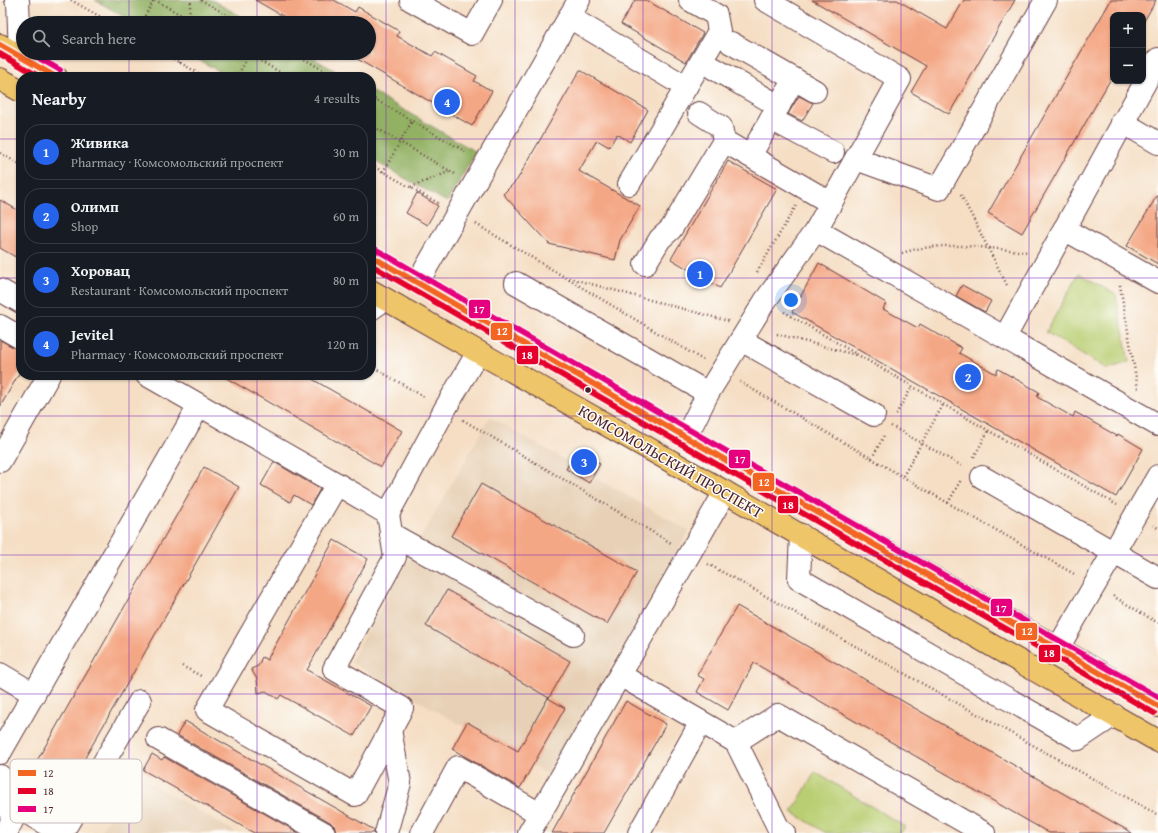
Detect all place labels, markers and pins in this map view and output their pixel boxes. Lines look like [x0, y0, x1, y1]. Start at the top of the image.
pin: 4 [434, 87, 460, 117]
pin: 1 [687, 259, 713, 289]
pin: 2 [955, 362, 981, 392]
unlabelled marker [583, 385, 593, 395]
pin: 3 [571, 447, 597, 477]

